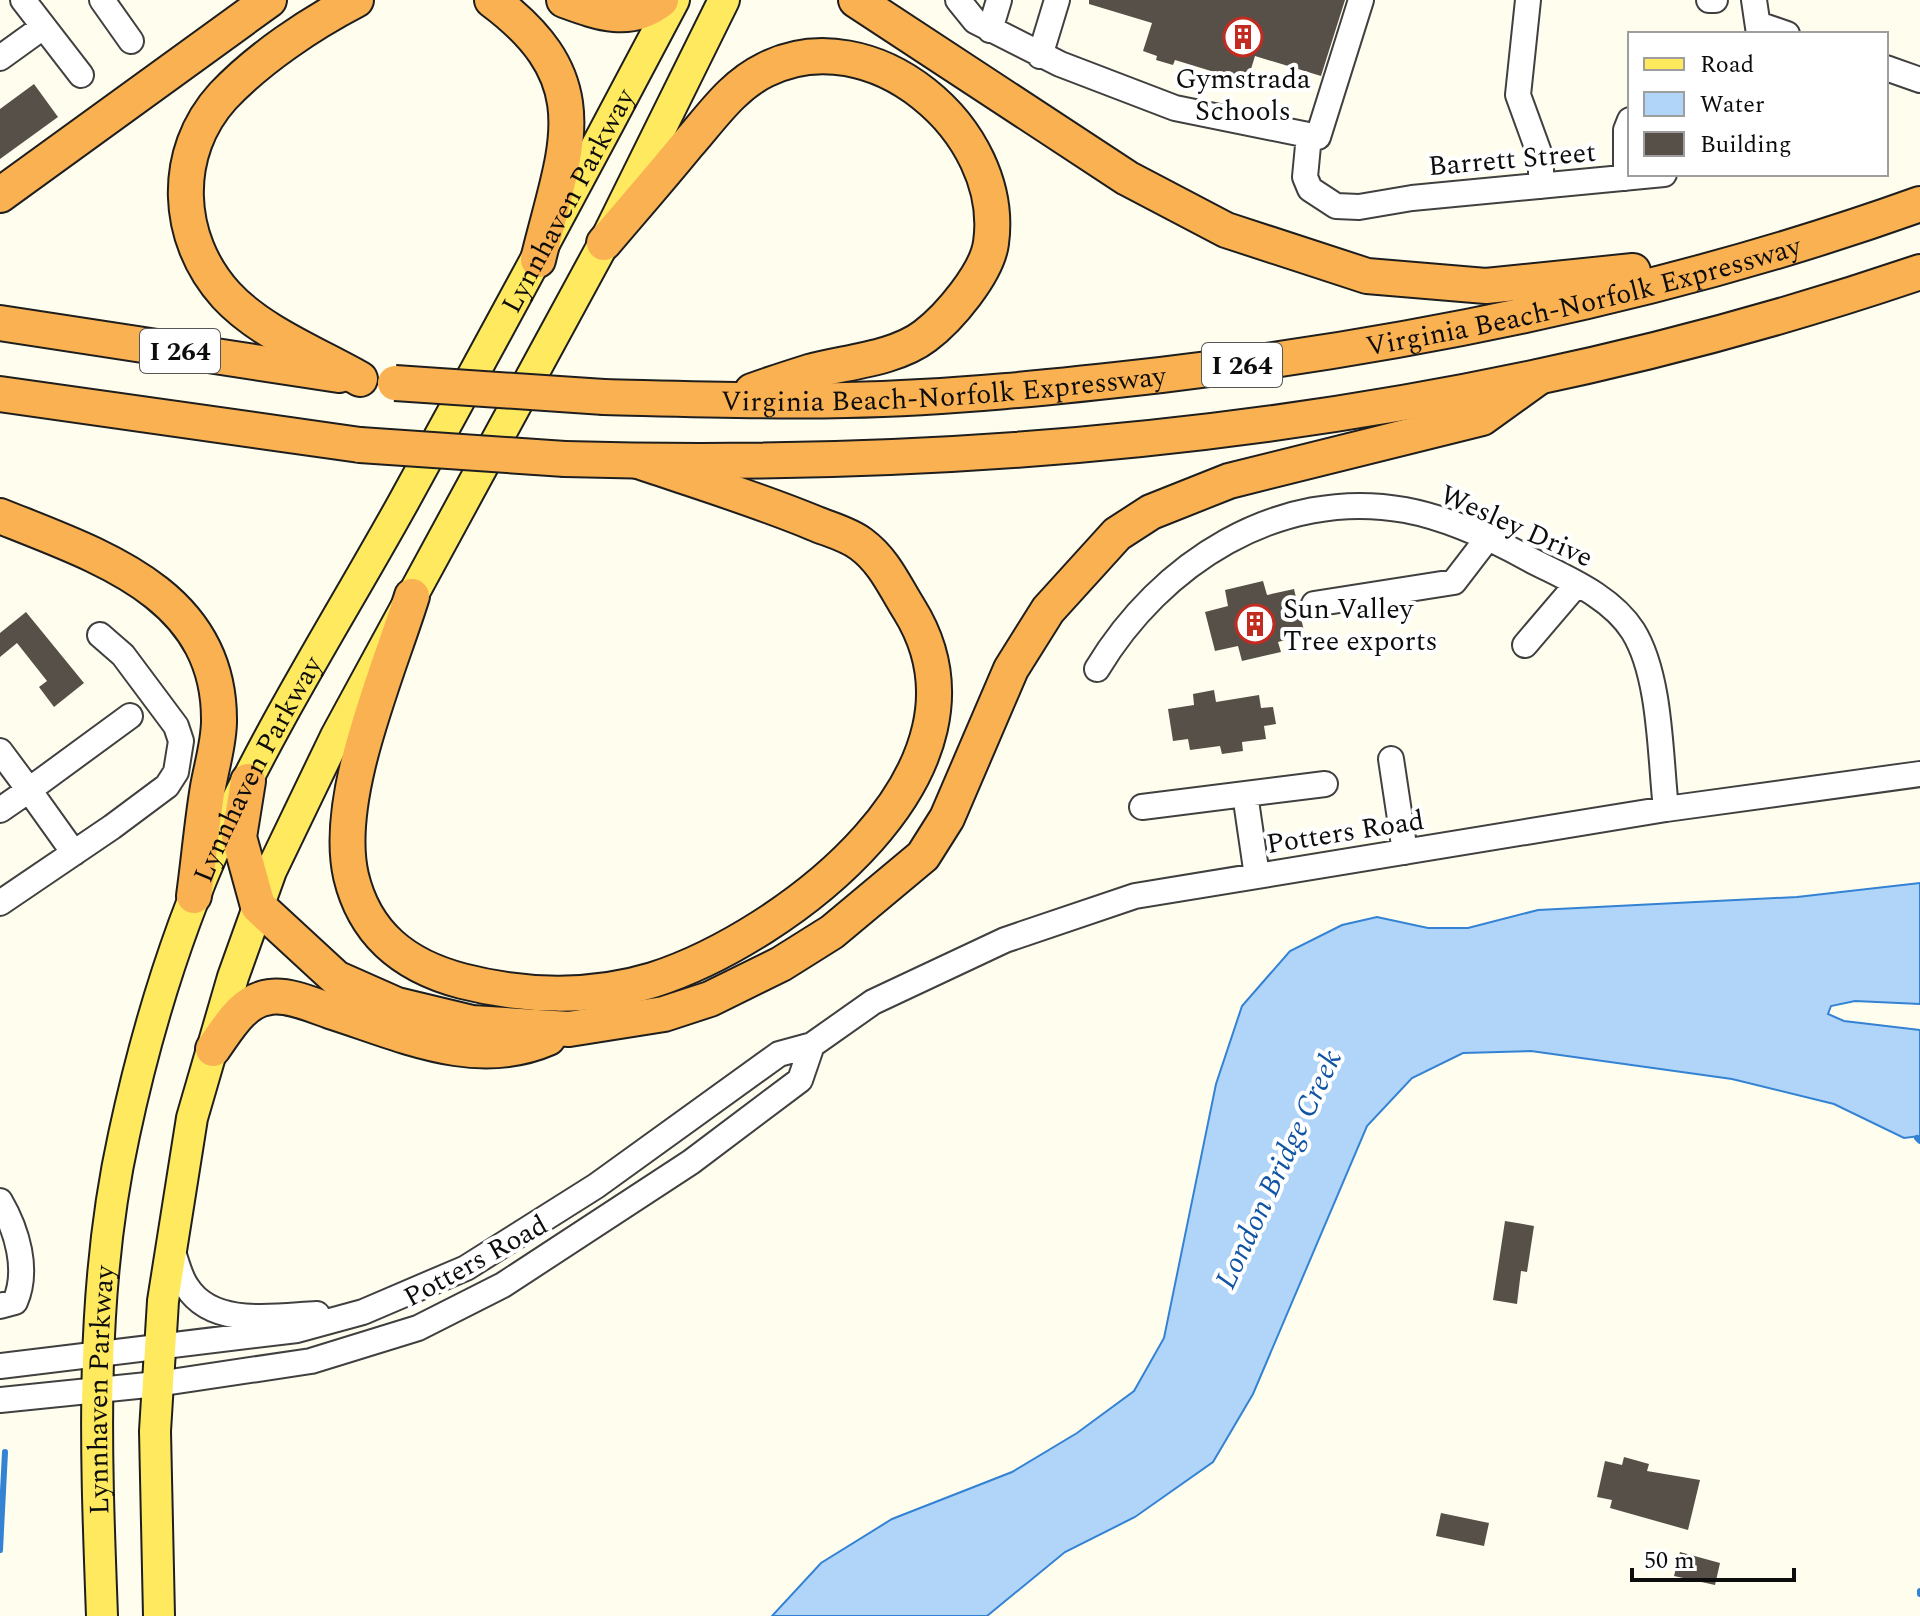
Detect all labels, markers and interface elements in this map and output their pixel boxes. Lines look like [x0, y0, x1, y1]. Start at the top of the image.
building icon: Gymstrada Schools [1222, 16, 1264, 58]
legend [1628, 32, 1888, 176]
text: Road [1700, 47, 1754, 83]
place label: Gymstrada Schools [1175, 58, 1311, 133]
street label: Lynnhaven Parkway [491, 80, 647, 321]
text: Water [1700, 87, 1764, 123]
text: Building [1700, 127, 1792, 163]
street label: Barrett Street [1426, 131, 1598, 188]
street label: Virginia Beach-Norfolk Expressway [1362, 225, 1808, 368]
road number: I 264 [140, 329, 220, 373]
road number: I 264 [1202, 343, 1282, 387]
street label: Virginia Beach-Norfolk Expressway [721, 354, 1170, 424]
street label: Wesley Drive [1433, 474, 1600, 579]
place label: Sun Valley Tree exports [1283, 588, 1438, 663]
building icon: Sun Valley Tree exports [1234, 603, 1276, 645]
street label: Lynnhaven Parkway [182, 647, 335, 889]
street label: Potters Road [1263, 799, 1427, 866]
water label: London Bridge Creek [1203, 1042, 1355, 1297]
street label: Potters Road [396, 1204, 556, 1319]
street label: Lynnhaven Parkway [77, 1262, 127, 1515]
scale bar [1632, 1532, 1794, 1582]
text: 50 m [1644, 1543, 1695, 1579]

